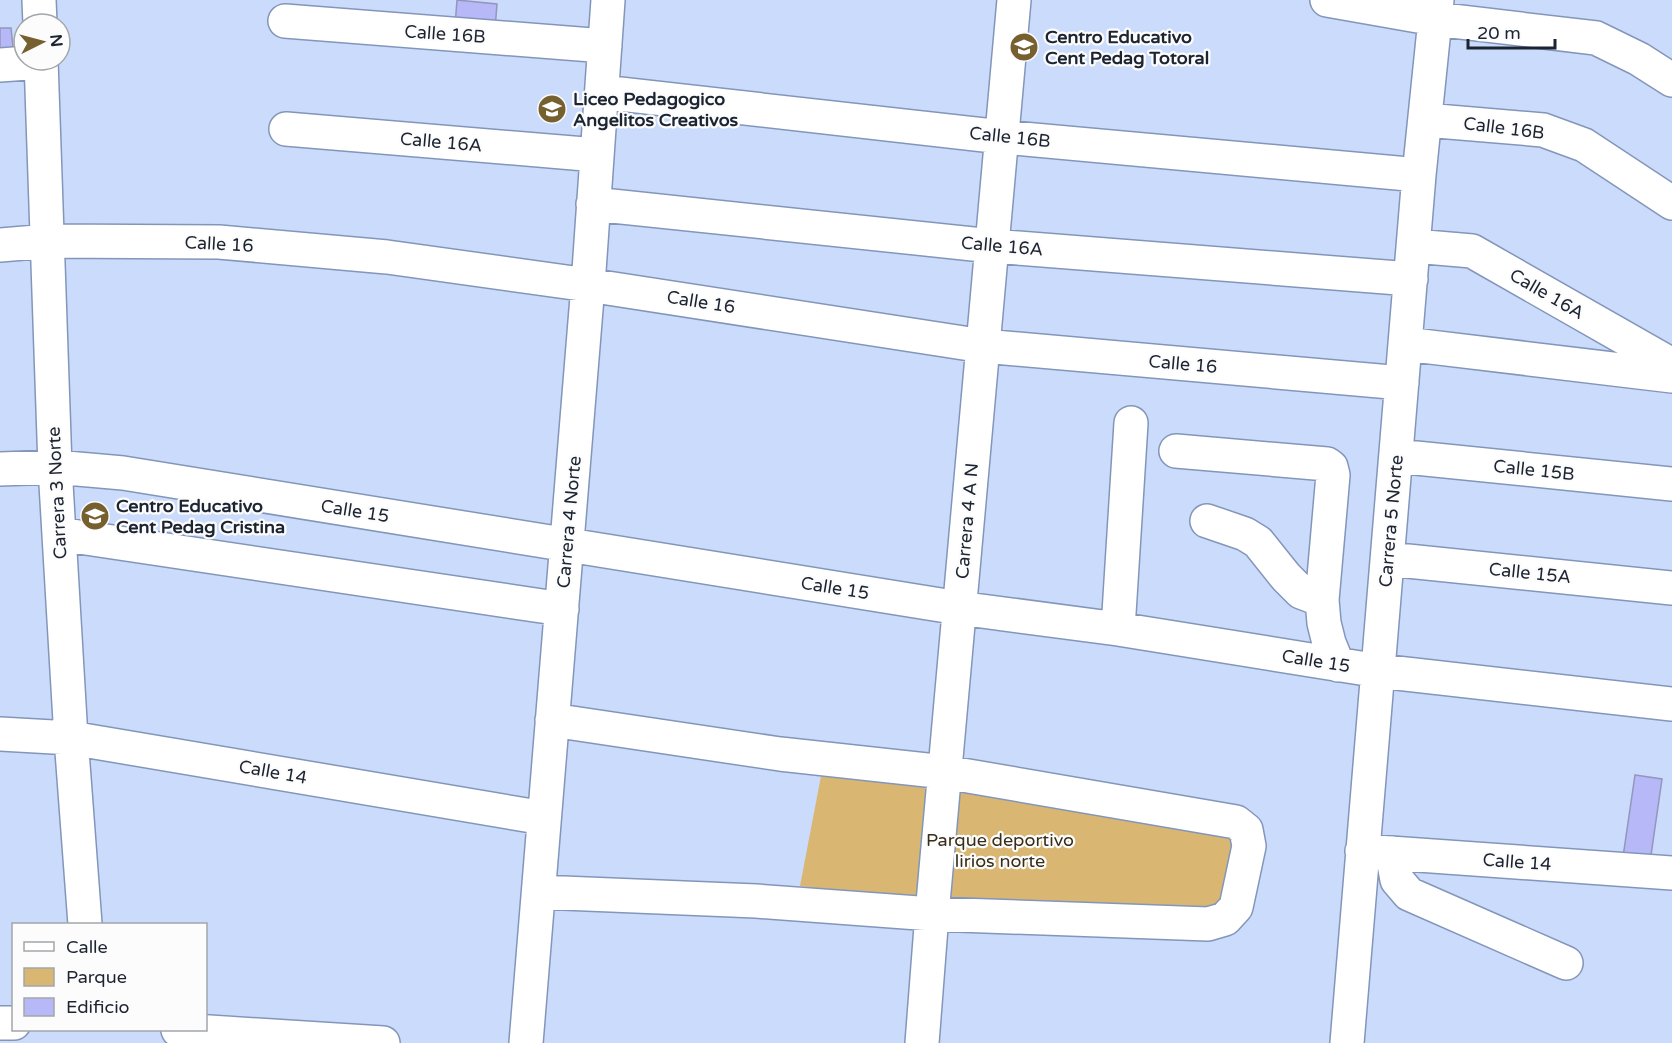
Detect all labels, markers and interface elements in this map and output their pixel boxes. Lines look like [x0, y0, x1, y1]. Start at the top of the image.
north arrow [12, 12, 72, 72]
scale bar [1468, 12, 1555, 50]
street label: Calle 16B [404, 20, 486, 48]
text: 20 m [1477, 22, 1521, 44]
place label: Centro Educativo Cent Pedag Totoral [1045, 26, 1209, 69]
school or university icon: Centro Educativo Cent Pedag Totoral [1008, 31, 1040, 63]
text: N [45, 33, 67, 48]
place label: Liceo Pedagogico Angelitos Creativos [573, 88, 739, 131]
school or university icon: Liceo Pedagogico Angelitos Creativos [536, 93, 568, 125]
street label: Calle 16B [1462, 112, 1546, 144]
street label: Calle 16B [968, 122, 1052, 152]
street label: Calle 16A [399, 127, 483, 157]
street label: Calle 16 [184, 231, 254, 257]
street label: Calle 16A [960, 231, 1044, 261]
street label: Calle 16A [1506, 264, 1588, 324]
street label: Calle 16 [665, 286, 737, 318]
street label: Calle 16 [1148, 350, 1218, 378]
street label: Carrera 3 Norte [43, 426, 71, 560]
street label: Carrera 5 Norte [1374, 454, 1408, 588]
street label: Carrera 4 Norte [552, 455, 586, 589]
street label: Calle 15B [1492, 455, 1576, 485]
street label: Carrera 4 A N [951, 462, 983, 580]
place label: Centro Educativo Cent Pedag Cristina [116, 495, 285, 538]
street label: Calle 15 [319, 495, 391, 527]
school or university icon: Centro Educativo Cent Pedag Cristina [79, 500, 111, 532]
street label: Calle 15A [1488, 558, 1572, 588]
street label: Calle 15 [799, 572, 871, 604]
street label: Calle 15 [1280, 645, 1352, 677]
street label: Calle 14 [237, 755, 309, 789]
park label: Parque deportivo lirios norte [926, 829, 1074, 872]
street label: Calle 14 [1482, 849, 1552, 875]
legend [12, 923, 207, 1031]
text: Calle [66, 936, 108, 958]
text: Parque [66, 966, 127, 988]
text: Edificio [66, 996, 130, 1018]

